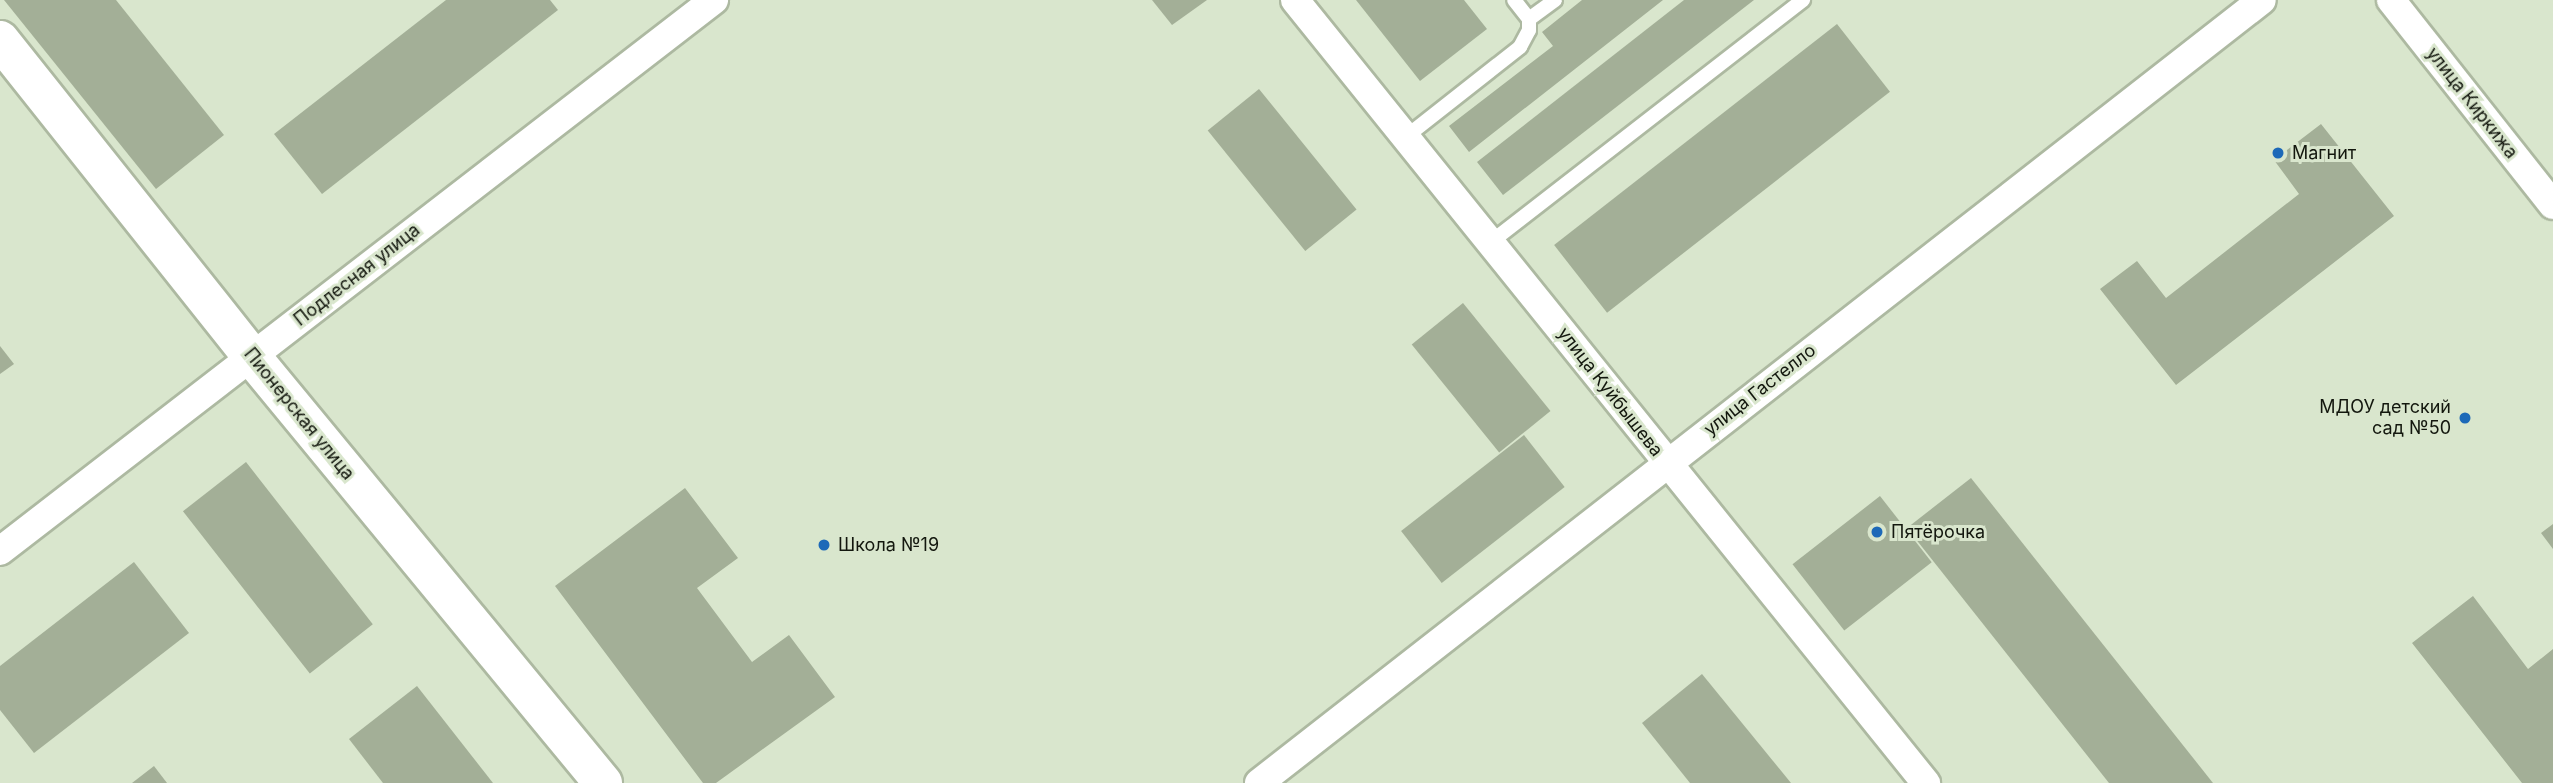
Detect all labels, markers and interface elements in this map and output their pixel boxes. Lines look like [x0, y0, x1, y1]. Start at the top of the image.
street label: улица Киркижа [2422, 43, 2522, 163]
place label: Магнит [2292, 142, 2356, 164]
marker: Магнит [2270, 145, 2286, 161]
street label: Подлесная улица [290, 219, 424, 331]
street label: улица Куйбышева [1553, 323, 1667, 461]
street label: улица Гастелло [1700, 340, 1820, 440]
street label: Пионерская улица [239, 344, 359, 484]
place label: МДОУ детский сад №50 [2319, 397, 2451, 440]
marker: МДОУ детский сад №50 [2457, 410, 2473, 426]
place label: Пятёрочка [1891, 521, 1985, 543]
marker: Пятёрочка [1869, 524, 1885, 540]
place label: Школа №19 [838, 534, 939, 556]
marker: Школа №19 [816, 537, 832, 553]

